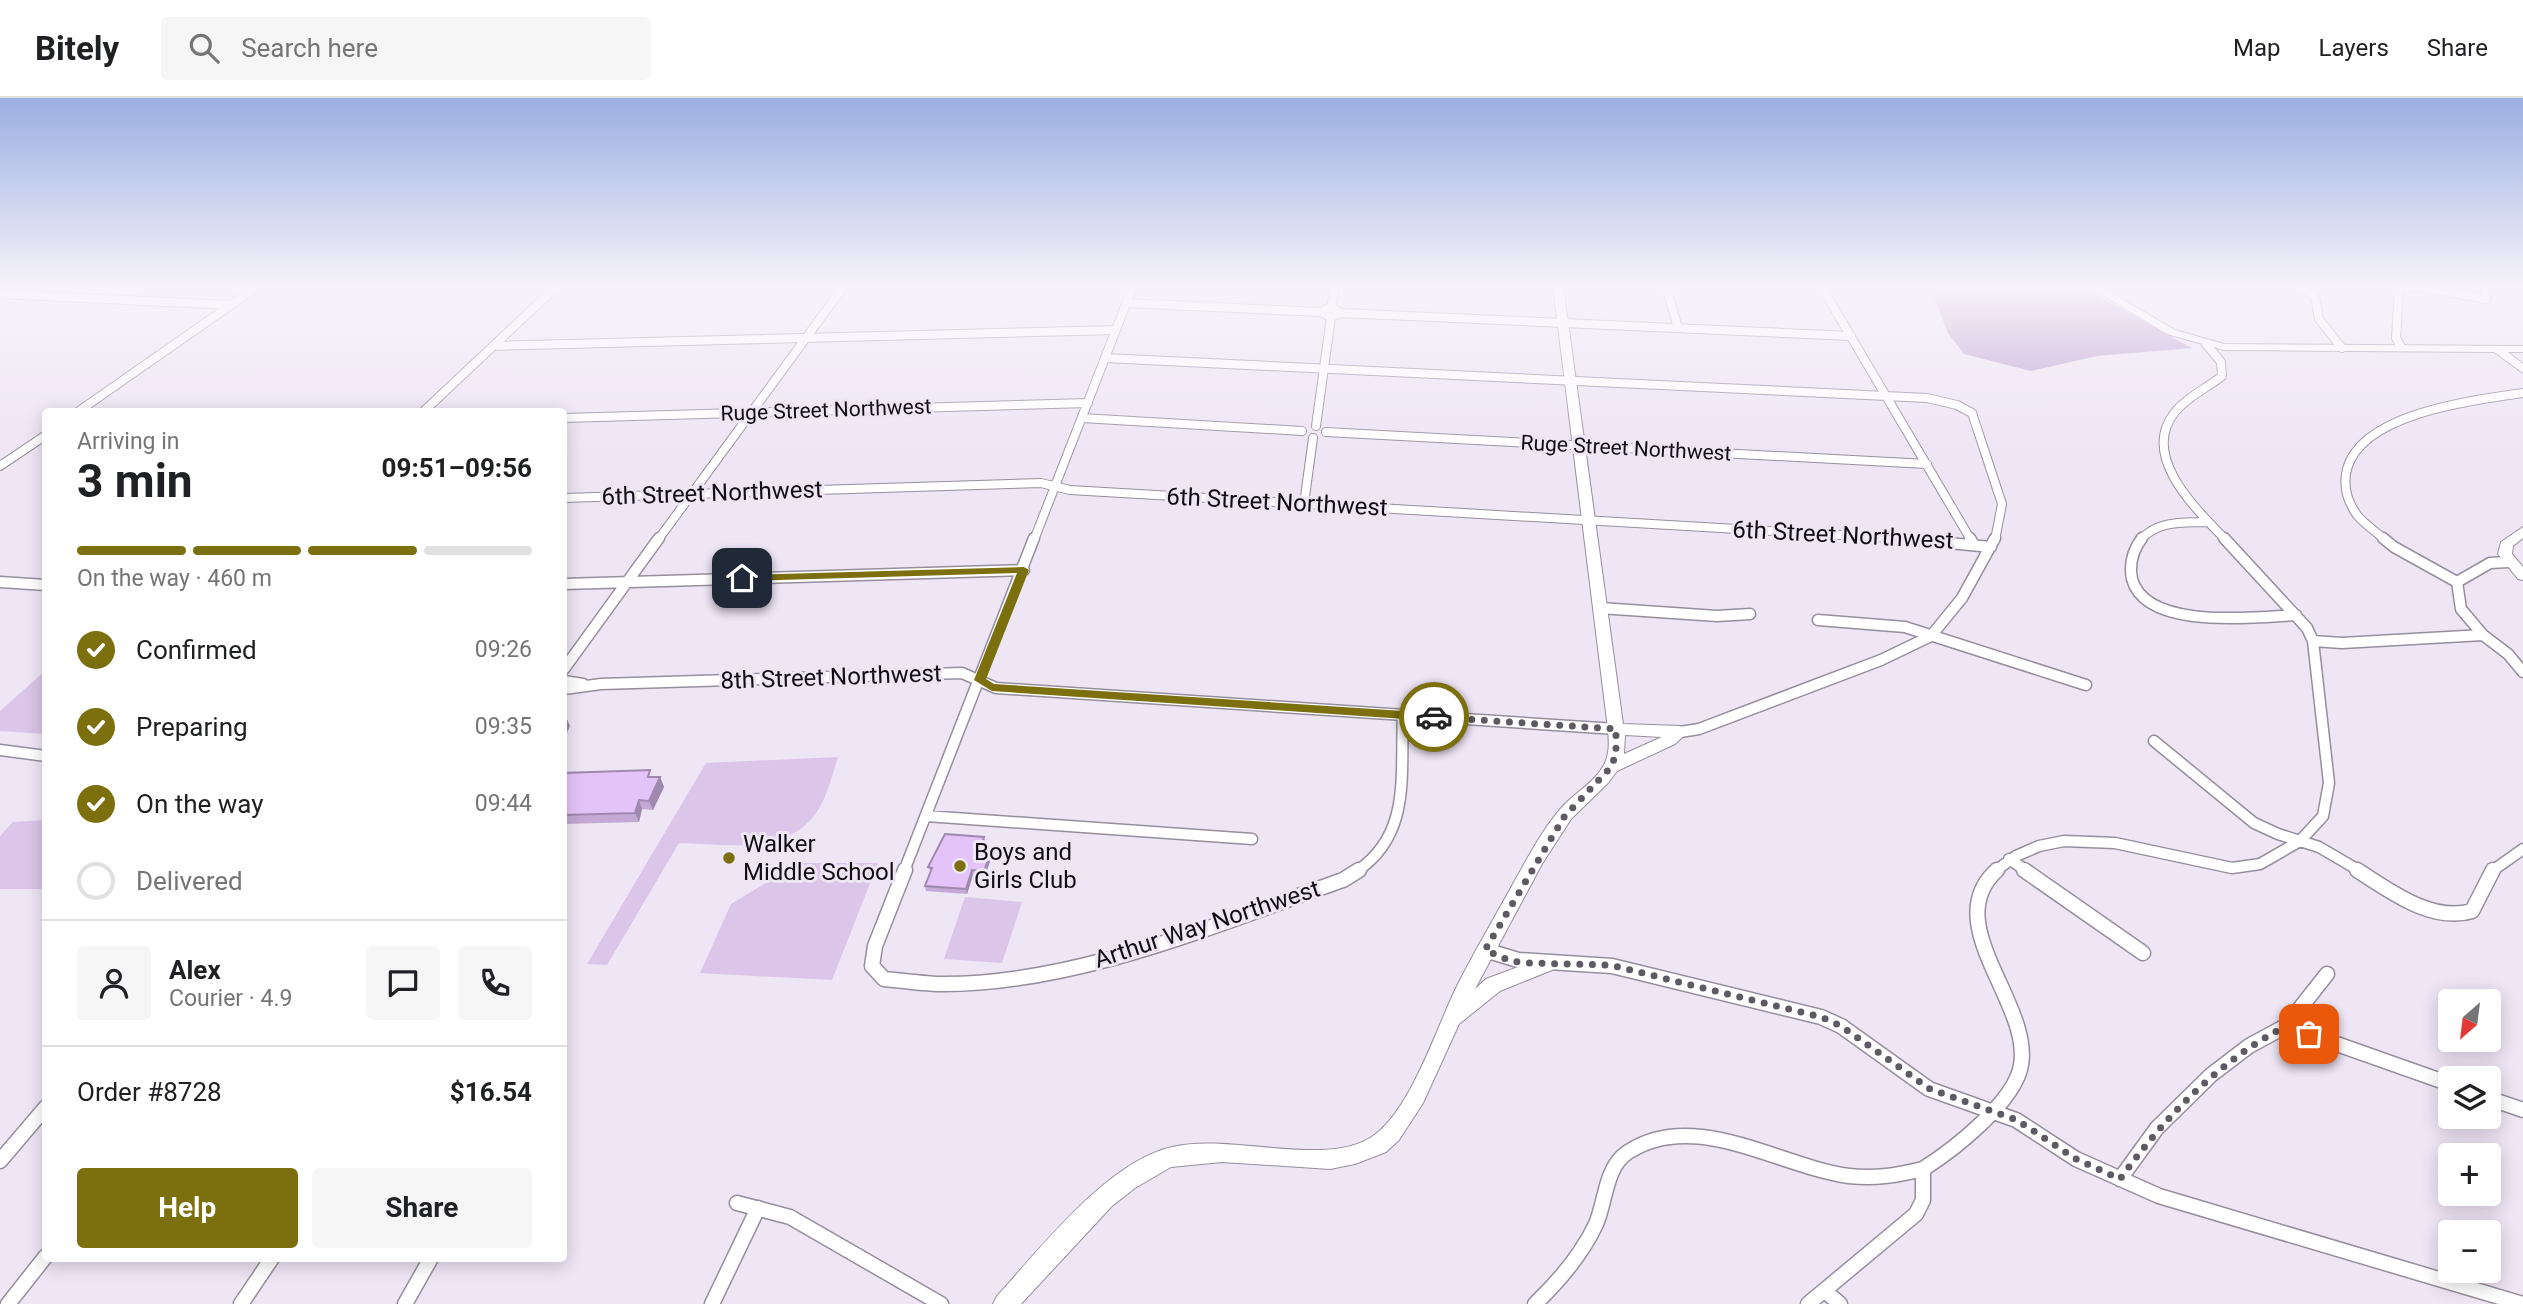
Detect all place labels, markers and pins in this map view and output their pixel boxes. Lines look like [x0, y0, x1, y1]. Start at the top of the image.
pin [712, 548, 772, 608]
place label: Walker Middle School [743, 830, 895, 886]
place label: Boys and Girls Club [974, 838, 1077, 894]
marker: Walker Middle School [721, 850, 737, 866]
marker: Boys and Girls Club [952, 858, 968, 874]
pin [2279, 1004, 2339, 1064]

